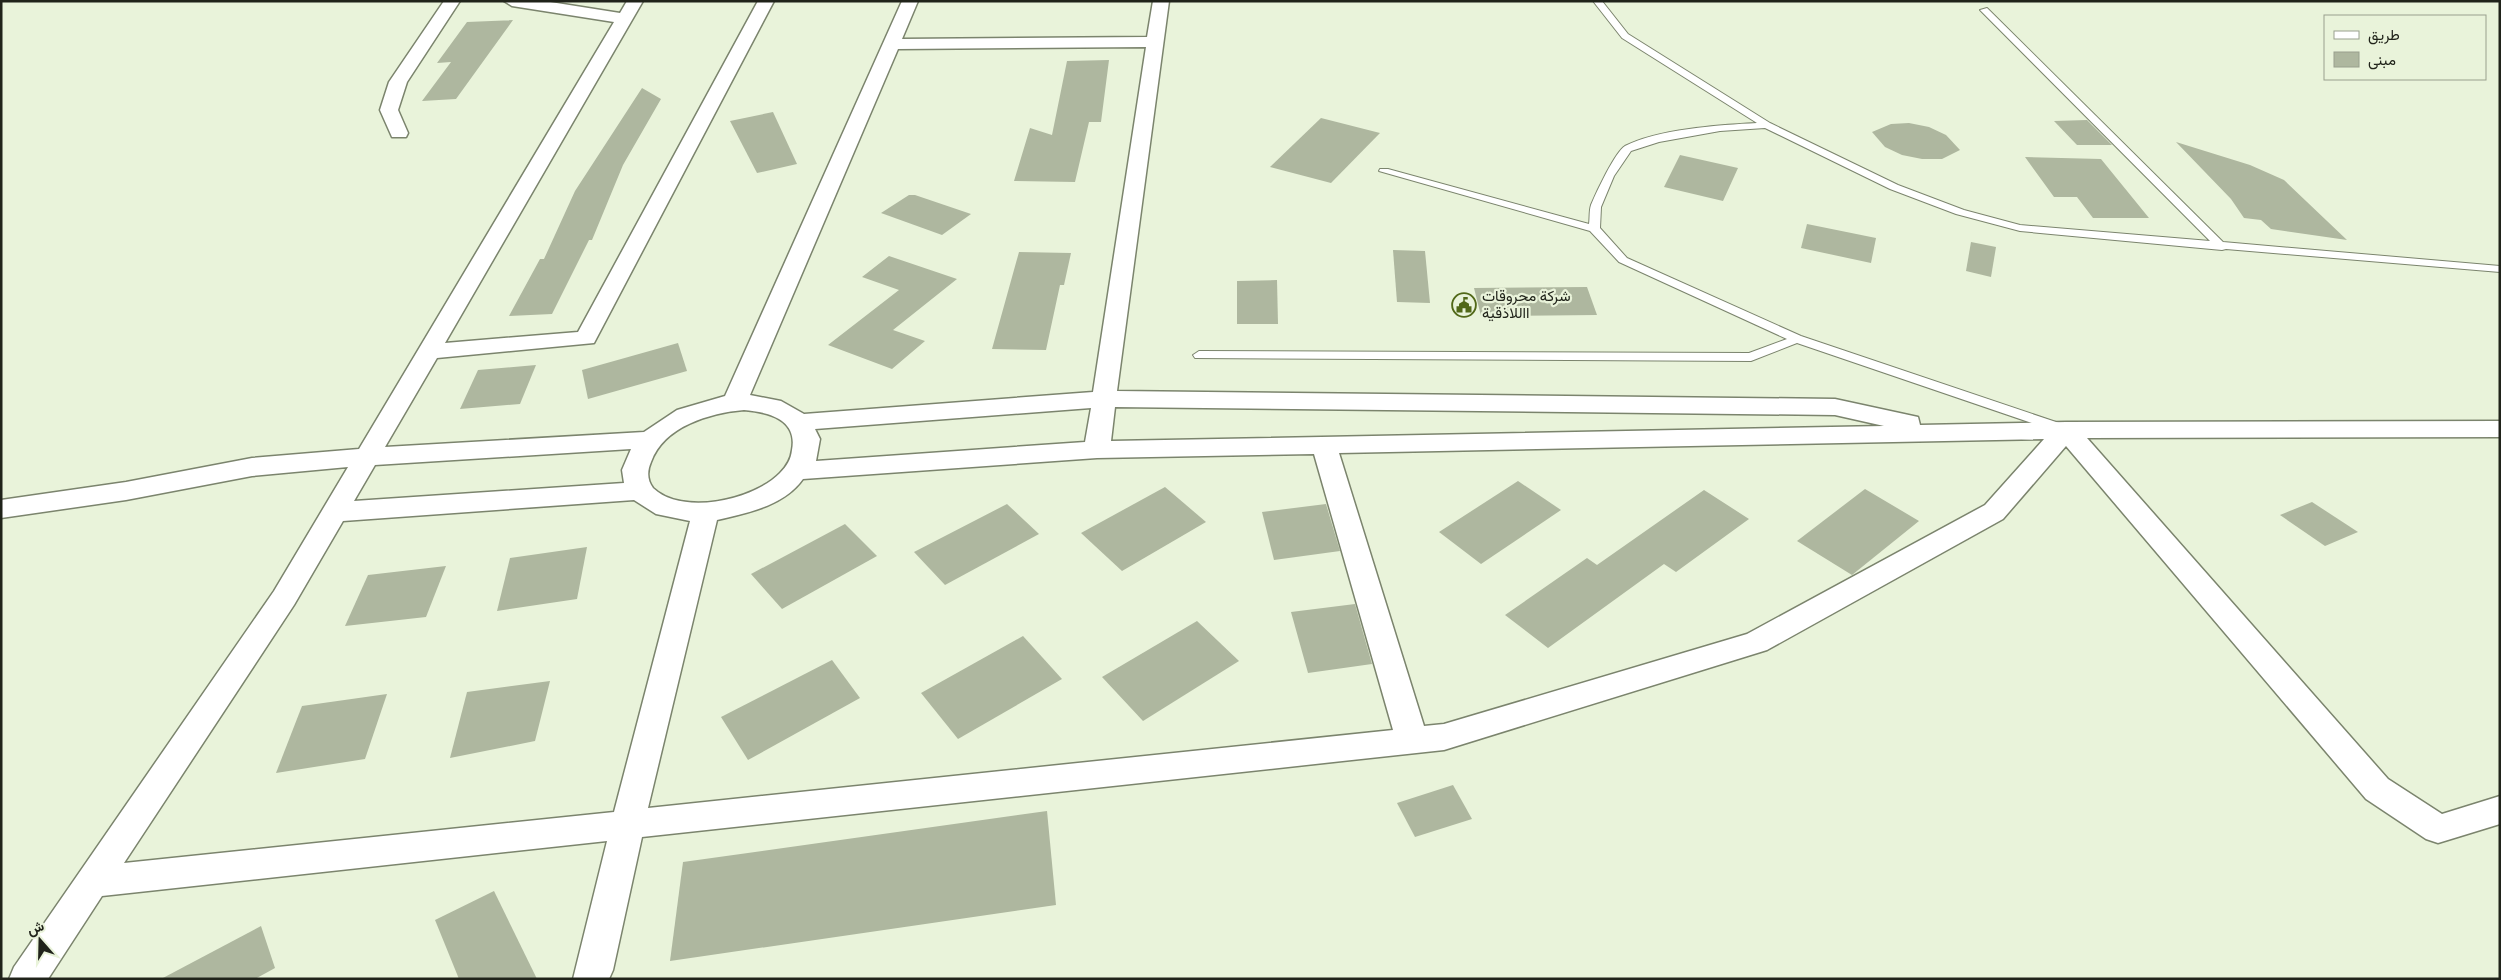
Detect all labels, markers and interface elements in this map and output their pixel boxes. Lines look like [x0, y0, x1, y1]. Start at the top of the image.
legend [2324, 15, 2486, 80]
text: طريق [2368, 26, 2400, 45]
text: مبنى [2368, 51, 2396, 70]
place label: شركة محروقات االلاذقية [1482, 287, 1571, 322]
public building icon: شركة محروقات االلاذقية [1451, 292, 1477, 318]
north arrow [15, 915, 65, 965]
text: ش [25, 917, 47, 939]

